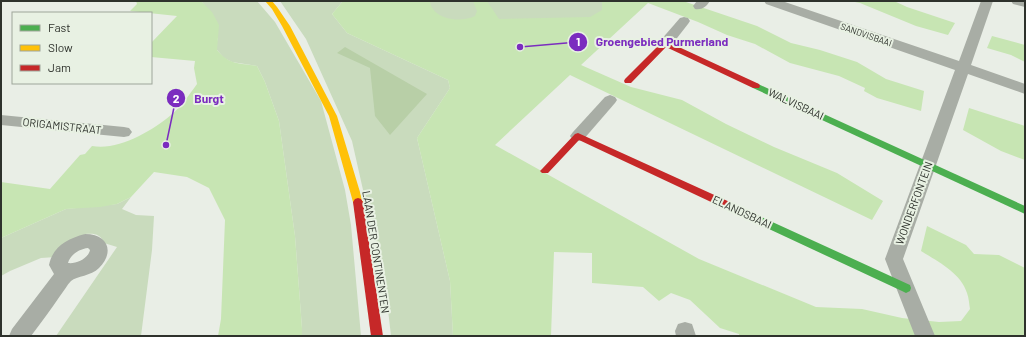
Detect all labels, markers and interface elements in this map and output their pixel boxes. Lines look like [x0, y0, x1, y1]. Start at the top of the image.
legend [12, 12, 152, 84]
text: Fast [48, 20, 71, 34]
street label: SANDVISBAAI [839, 21, 893, 48]
callout: Groengebied Purmerland [568, 30, 736, 54]
text: 1 [576, 34, 580, 48]
text: Groengebied Purmerland [596, 34, 728, 48]
text: Slow [48, 40, 73, 54]
text: Jam [48, 60, 71, 74]
street label: WALVISBAAI [766, 85, 826, 122]
callout: Burgt [166, 86, 232, 110]
text: 2 [173, 91, 180, 105]
text: Burgt [194, 91, 224, 105]
street label: ORIGAMISTRAAT [22, 115, 102, 136]
street label: WONDERFONTEIN [892, 160, 935, 246]
street label: LAAN DER CONTINENTEN [360, 190, 393, 314]
street label: ELANDSBAAI [711, 192, 774, 231]

